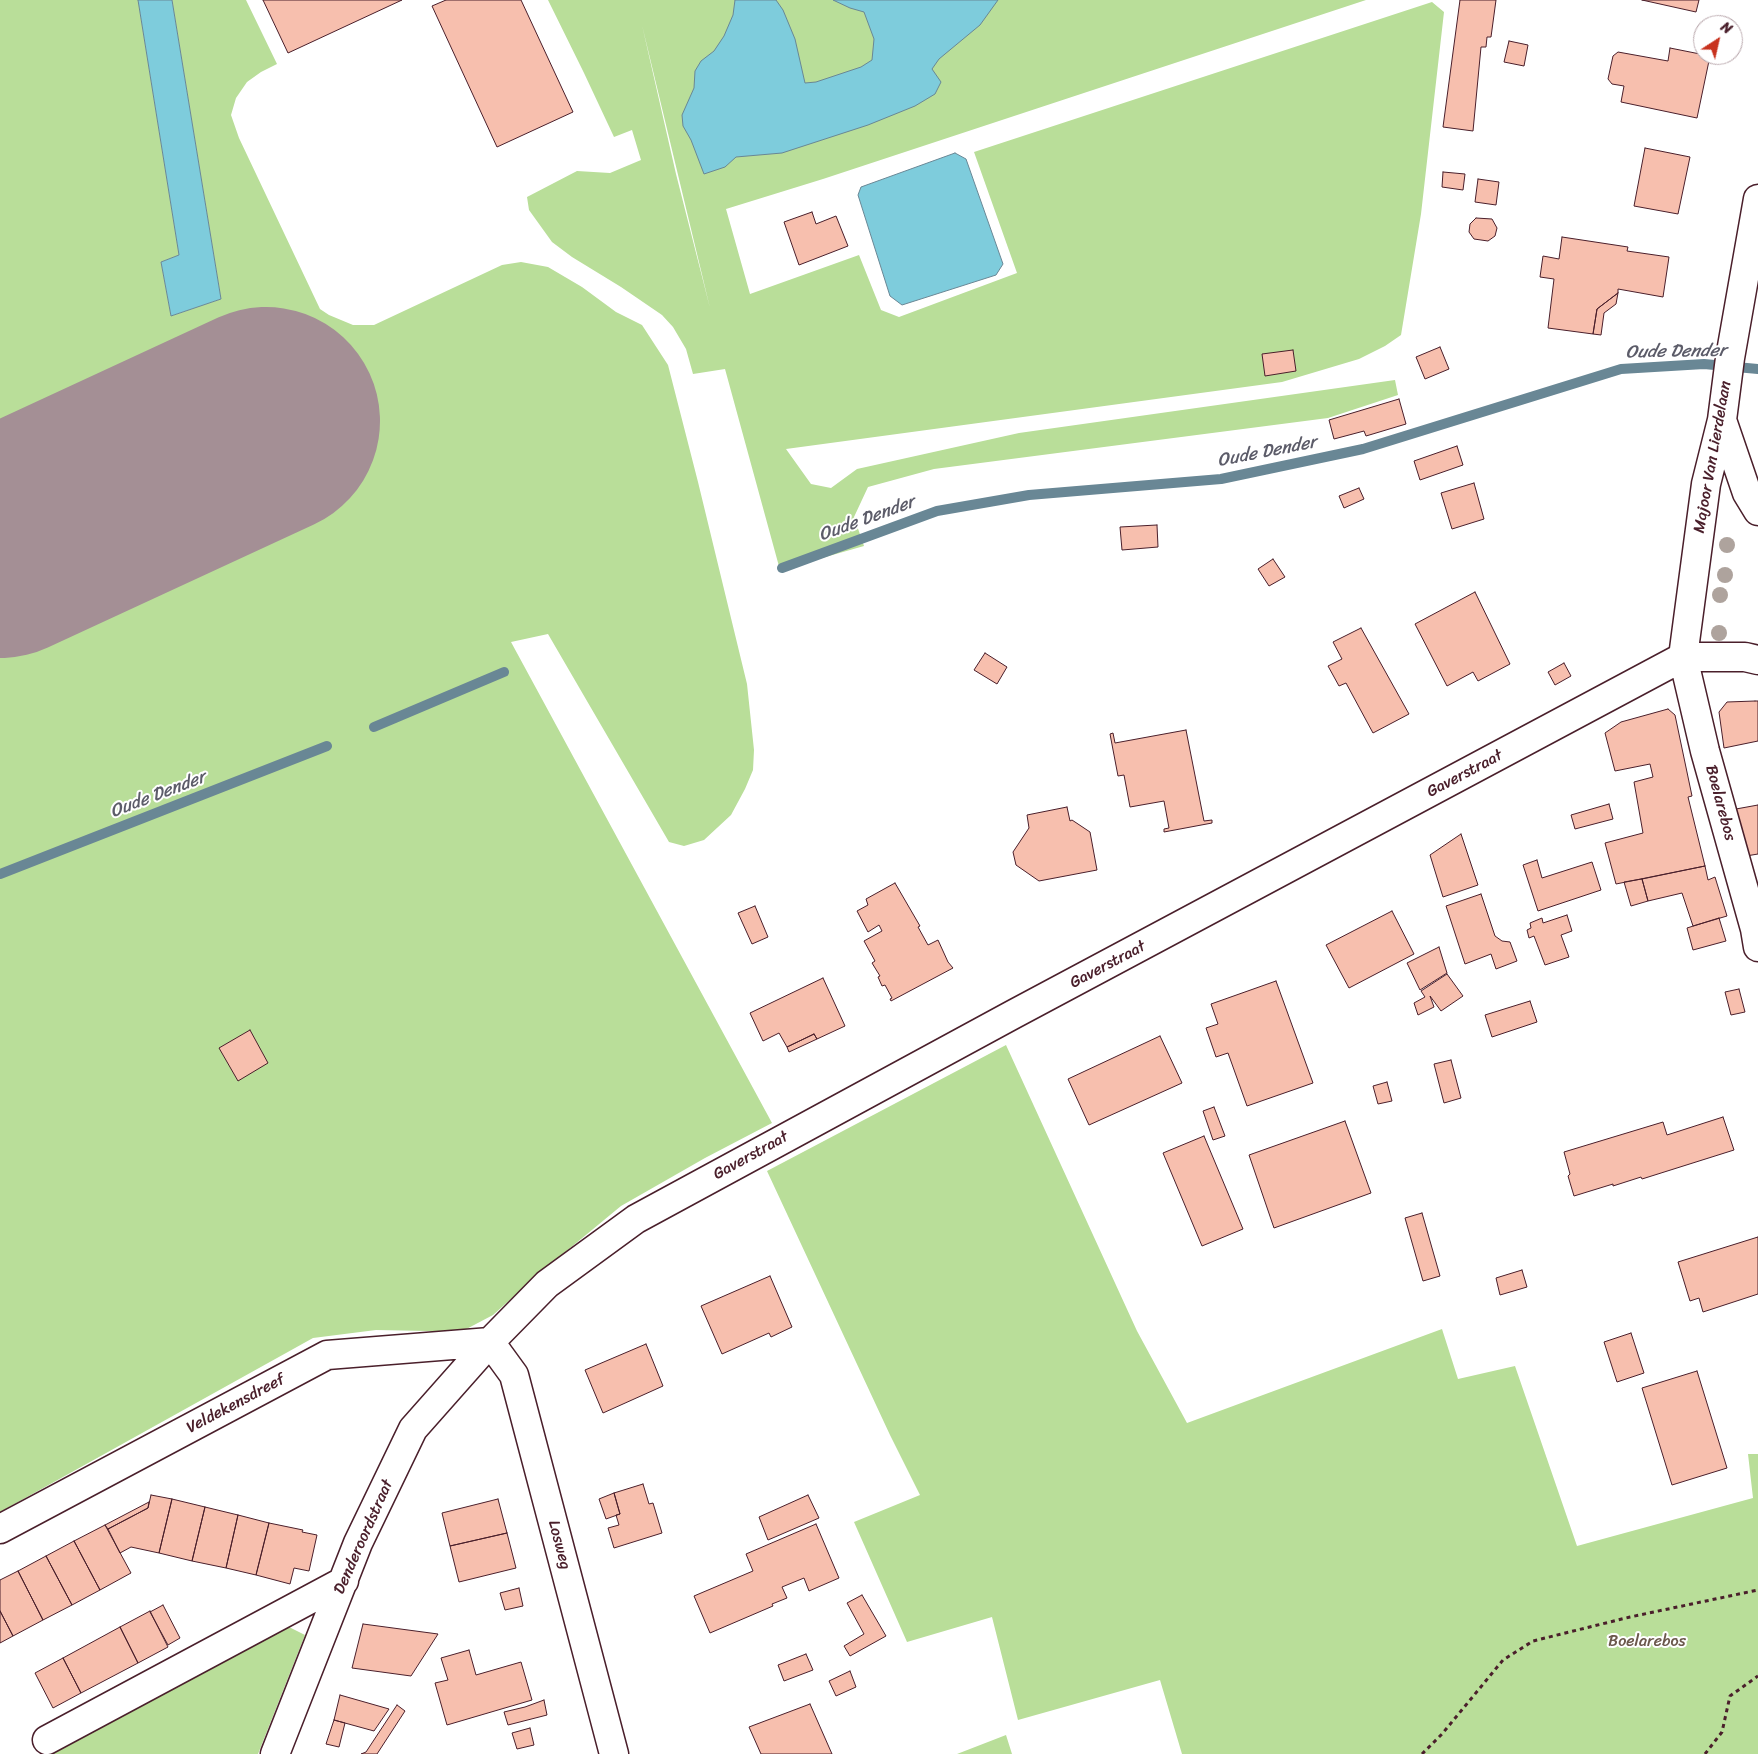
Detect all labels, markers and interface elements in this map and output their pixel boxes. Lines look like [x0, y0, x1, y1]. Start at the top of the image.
north arrow [1693, 15, 1743, 65]
text: N [1715, 15, 1737, 41]
water label: Oude Dender [1626, 340, 1726, 364]
street label: Majoor Van Lierdelaan [1690, 379, 1736, 535]
water label: Oude Dender [1216, 432, 1318, 472]
water label: Oude Dender [816, 492, 918, 546]
street label: Gaverstraat [1424, 746, 1506, 802]
street label: Boelarebos [1701, 763, 1739, 843]
water label: Oude Dender [107, 767, 209, 823]
street label: Gaverstraat [1067, 937, 1149, 993]
street label: Gaverstraat [710, 1128, 792, 1184]
street label: Veldekensdreef [184, 1370, 288, 1438]
street label: Denderoordstraat [330, 1477, 398, 1597]
street label: Losweg [543, 1518, 575, 1572]
park label: Boelarebos [1608, 1632, 1686, 1652]

